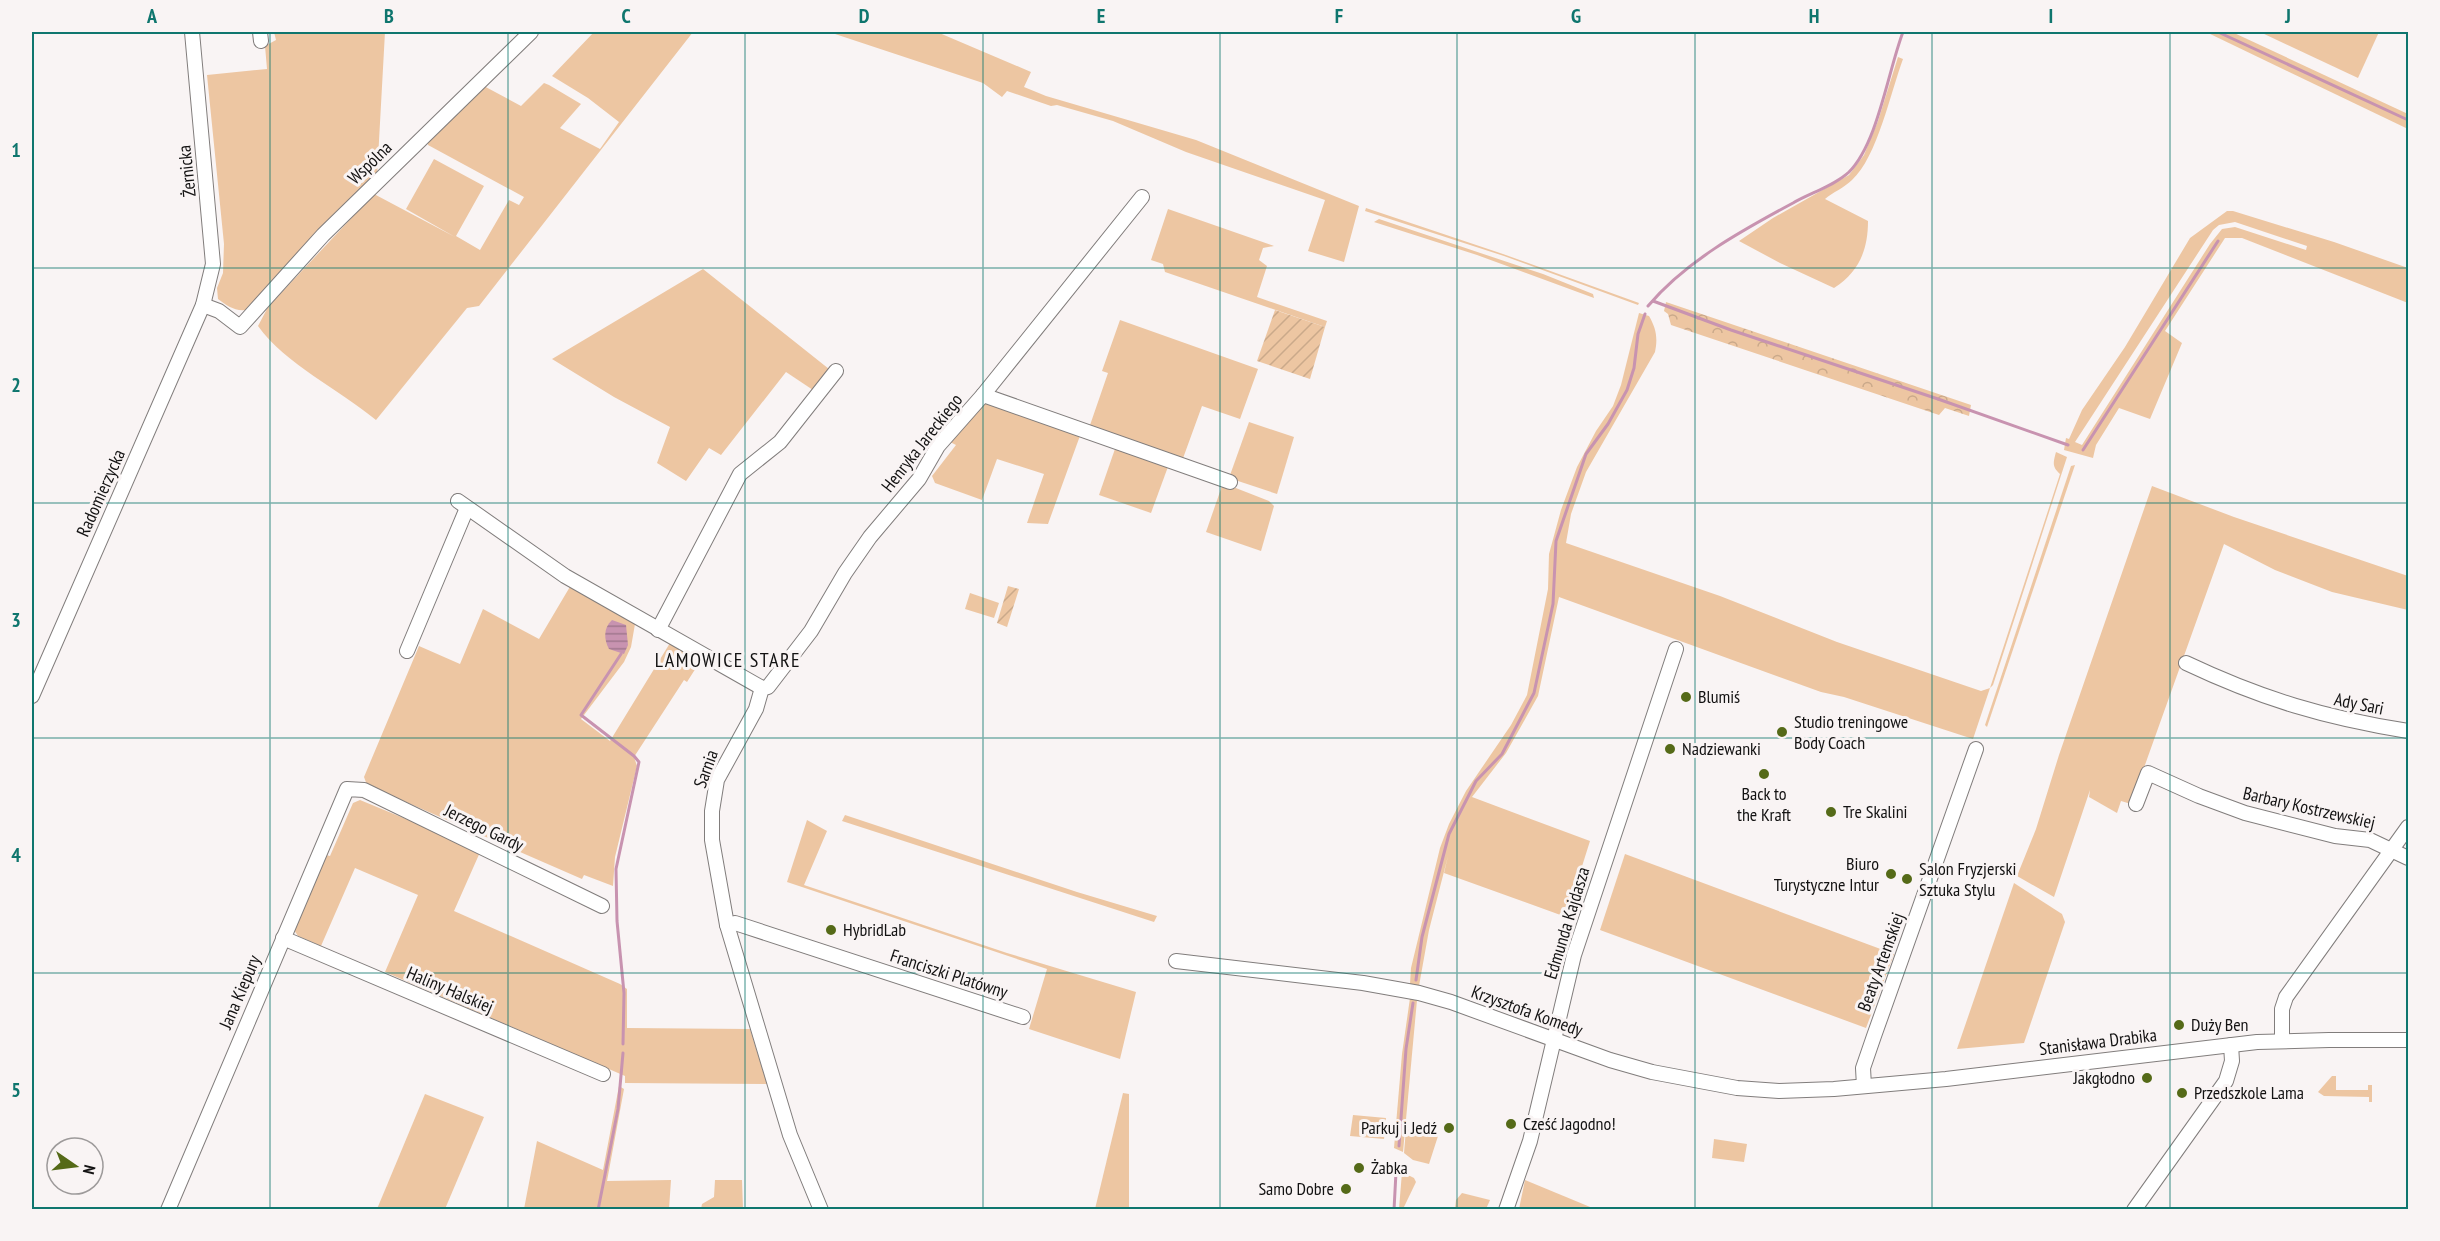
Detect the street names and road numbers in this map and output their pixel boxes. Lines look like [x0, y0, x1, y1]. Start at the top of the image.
street label: Wspólna [343, 136, 397, 189]
street label: Żernicka [172, 144, 201, 198]
street label: Henryka Jareckiego [876, 389, 967, 496]
street label: Radomierzycka [71, 446, 130, 540]
street label: Ady Sari [2332, 687, 2386, 720]
street label: Sarnia [688, 747, 723, 791]
street label: Barbary Kostrzewskiej [2241, 781, 2377, 834]
street label: Jerzego Gardy [440, 798, 528, 857]
street label: Edmunda Kajdasza [1539, 864, 1594, 982]
street label: Beaty Artemskiej [1852, 909, 1909, 1014]
street label: Franciszki Platówny [887, 944, 1011, 1003]
street label: Jana Kiepury [213, 951, 265, 1033]
street label: Haliny Halskiej [403, 961, 497, 1018]
street label: Krzysztofa Komedy [1468, 980, 1586, 1041]
street label: Stanisława Drabika [2038, 1023, 2158, 1060]

